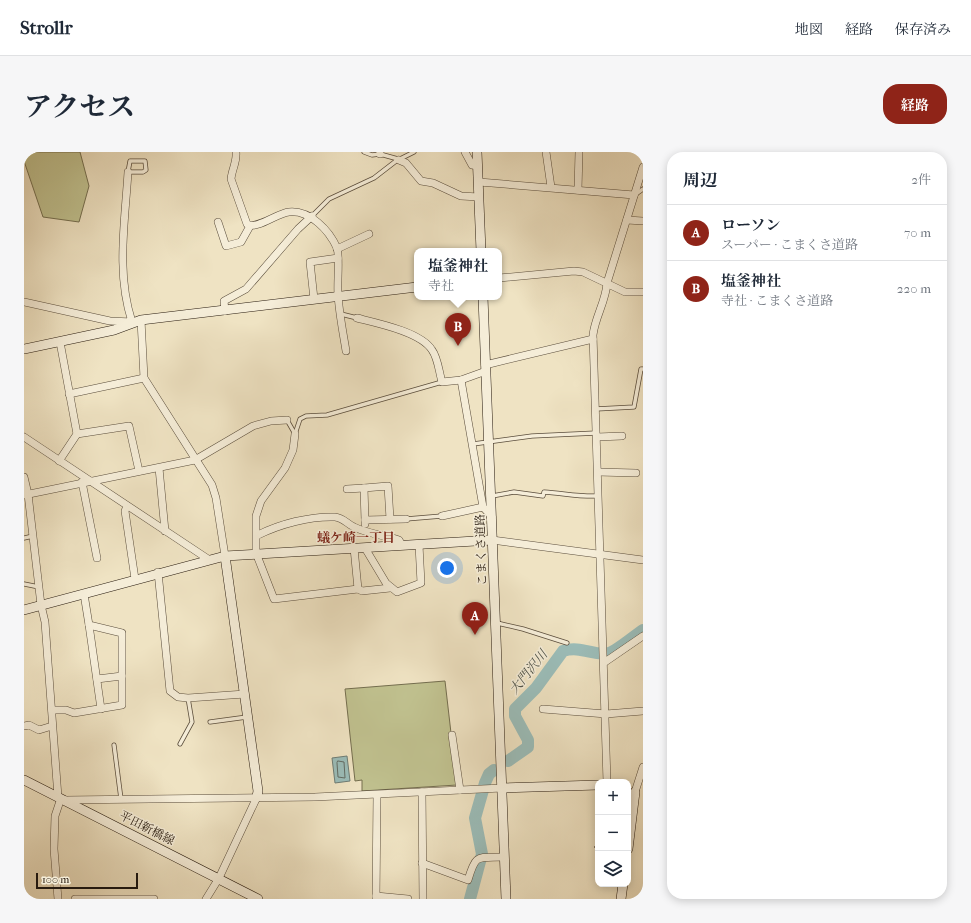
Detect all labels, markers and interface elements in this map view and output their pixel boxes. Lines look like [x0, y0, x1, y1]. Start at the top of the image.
text: Strollr [20, 17, 73, 39]
text: 地図 [795, 21, 823, 38]
text: 経路 [845, 21, 873, 38]
text: 保存済み [895, 21, 951, 38]
button: 経路 [883, 84, 947, 124]
text: アクセス [24, 90, 135, 123]
text: 周辺 [683, 170, 717, 190]
text: 2件 [911, 172, 931, 187]
text: ローソン [721, 216, 780, 234]
text: A [692, 225, 700, 240]
text: 70 m [904, 225, 931, 240]
text: スーパー · こまくさ道路 [721, 237, 858, 252]
popup [414, 248, 502, 300]
text: 塩釜神社 [428, 257, 488, 275]
text: 塩釜神社 [721, 272, 781, 290]
text: 寺社 [428, 278, 454, 293]
text: B [692, 281, 700, 296]
text: 220 m [897, 281, 931, 296]
text: 寺社 · こまくさ道路 [721, 293, 833, 308]
pin: B [445, 313, 471, 346]
street label: こまくさ道路 [473, 514, 489, 586]
district label: 蟻ケ崎一丁目 [317, 530, 395, 545]
your location [437, 558, 457, 578]
pin: A [462, 602, 488, 635]
water label: 大門沢川 [506, 646, 551, 697]
map controls [595, 779, 631, 887]
button: + [595, 779, 631, 815]
street label: 平田新橋線 [117, 808, 177, 848]
button: − [595, 815, 631, 851]
button: layers [595, 851, 631, 887]
scale bar [36, 871, 138, 890]
text: 100 m [42, 873, 70, 886]

